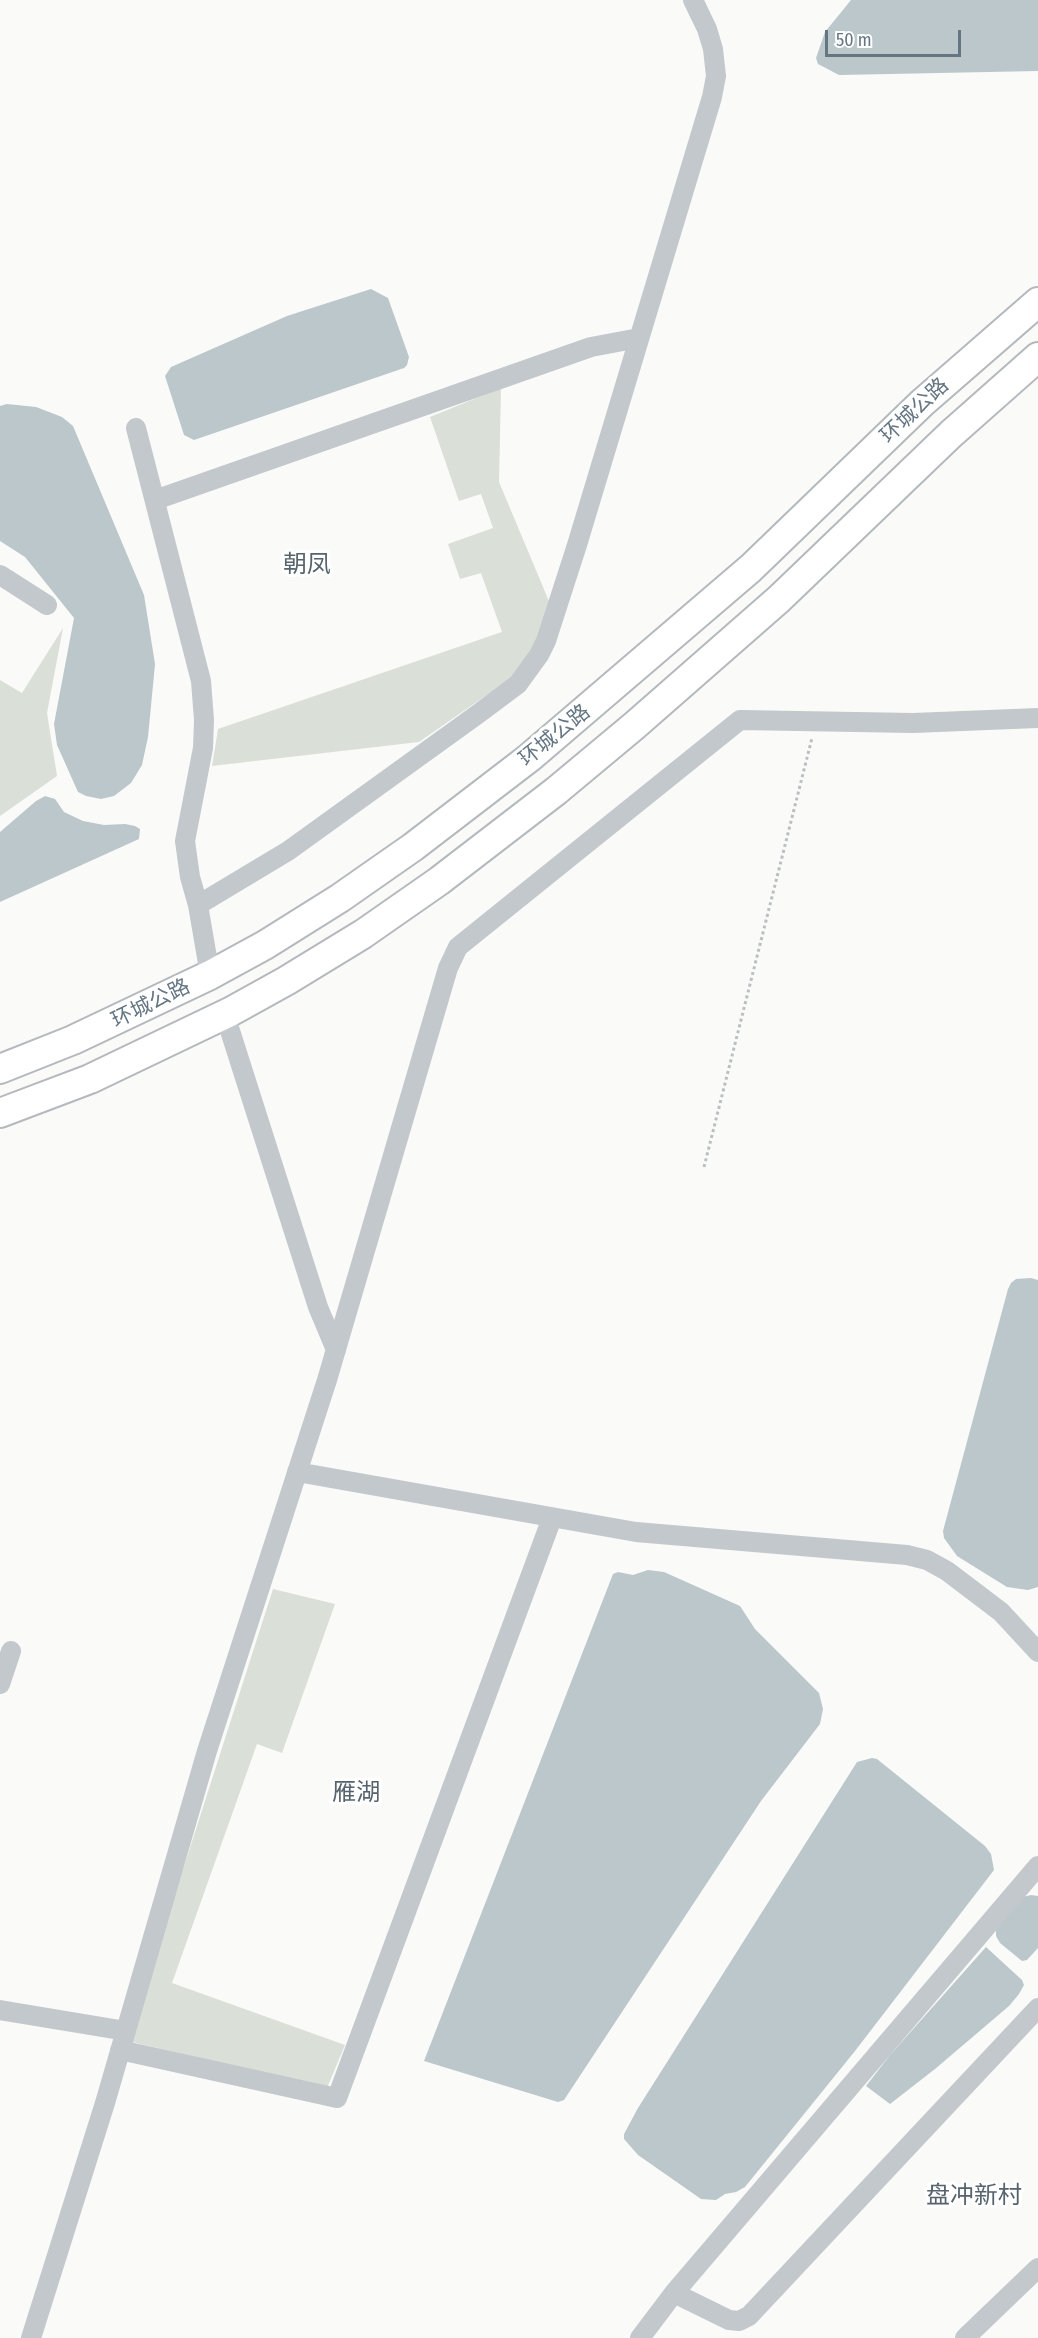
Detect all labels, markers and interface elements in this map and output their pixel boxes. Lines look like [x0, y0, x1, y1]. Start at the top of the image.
scale bar [828, 18, 964, 56]
text: 50 m [836, 29, 872, 51]
street label: 环城公路 [876, 373, 954, 449]
district label: 朝凤 [283, 551, 331, 579]
street label: 环城公路 [514, 700, 596, 772]
street label: 环城公路 [108, 974, 194, 1034]
district label: 雁湖 [332, 1779, 380, 1807]
district label: 盘冲新村 [926, 2182, 1022, 2210]

